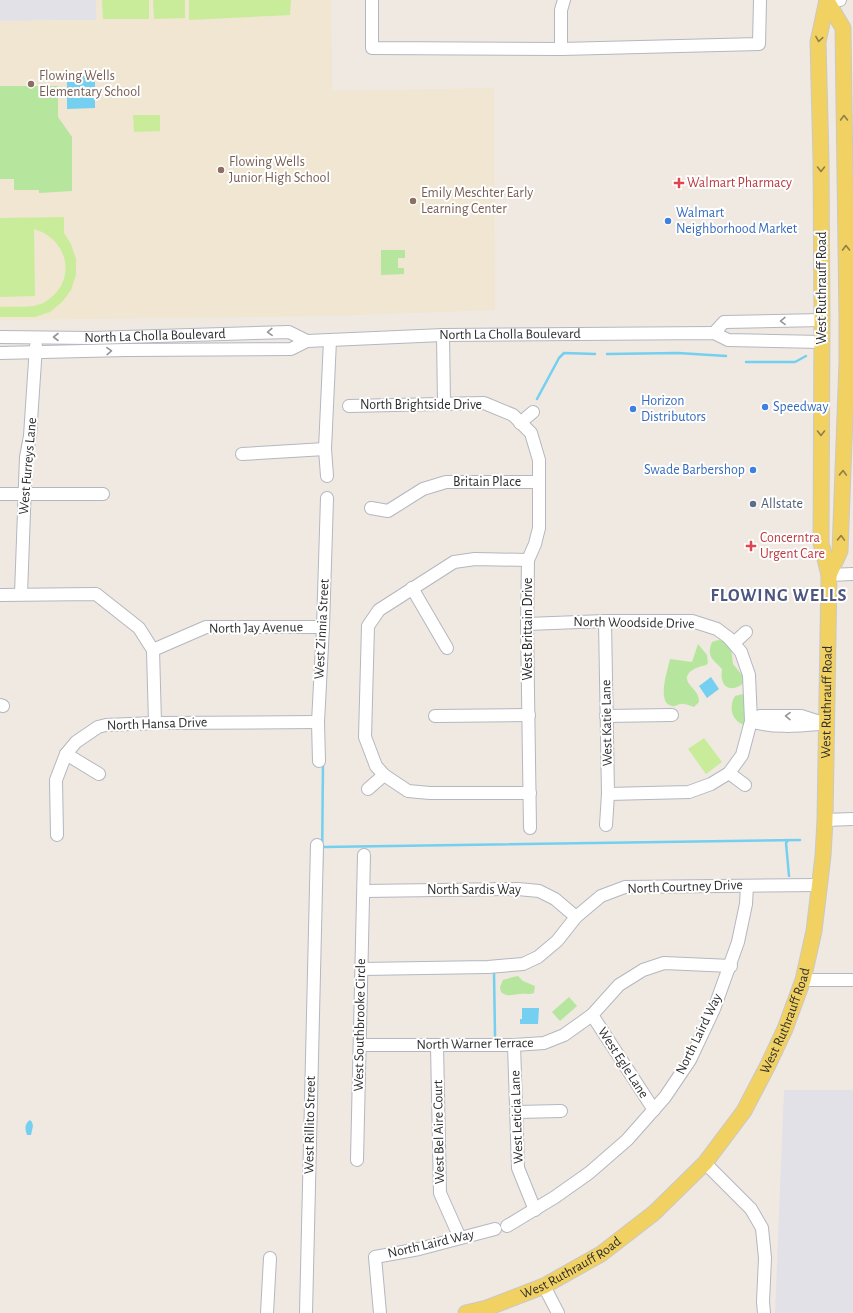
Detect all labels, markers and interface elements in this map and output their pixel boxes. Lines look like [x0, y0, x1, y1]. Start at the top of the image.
one-way arrow [816, 36, 824, 42]
place label: Flowing Wells Elementary School [39, 69, 141, 99]
marker: Flowing Wells Elementary School [26, 79, 36, 89]
one-way arrow [840, 115, 848, 121]
place label: Flowing Wells Junior High School [229, 155, 330, 185]
marker: Flowing Wells Junior High School [216, 165, 226, 175]
one-way arrow [817, 166, 825, 172]
place label: Walmart Pharmacy [687, 176, 792, 190]
marker: Walmart Pharmacy [674, 178, 684, 188]
place label: Emily Meschter Early Learning Center [421, 186, 533, 216]
marker: Emily Meschter Early Learning Center [408, 196, 418, 206]
place label: Walmart Neighborhood Market [676, 206, 798, 236]
marker: Walmart Neighborhood Market [663, 216, 673, 226]
street label: West Ruthrauff Road [815, 231, 829, 345]
one-way arrow [842, 245, 850, 251]
one-way arrow [780, 317, 786, 326]
street label: North La Cholla Boulevard [84, 327, 226, 345]
street label: North La Cholla Boulevard [439, 327, 581, 342]
one-way arrow [267, 328, 273, 337]
one-way arrow [53, 333, 59, 342]
one-way arrow [106, 346, 112, 355]
place label: Horizon Distributors [641, 394, 706, 424]
street label: North Brightside Drive [360, 398, 482, 412]
place label: Speedway [773, 400, 828, 414]
marker: Speedway [760, 402, 770, 412]
marker: Horizon Distributors [628, 404, 638, 414]
street label: West Furreys Lane [17, 417, 39, 515]
one-way arrow [817, 430, 825, 436]
place label: Swade Barbershop [644, 463, 745, 477]
marker: Swade Barbershop [748, 465, 758, 475]
one-way arrow [839, 470, 847, 476]
street label: Britain Place [453, 475, 521, 489]
place label: Allstate [761, 497, 803, 511]
marker: Allstate [748, 499, 758, 509]
place label: Concerntra Urgent Care [760, 531, 825, 561]
one-way arrow [836, 535, 845, 541]
marker: Concerntra Urgent Care [745, 540, 757, 552]
street label: West Brittain Drive [521, 577, 535, 681]
street label: West Zinnia Street [312, 578, 332, 680]
district label: FLOWING WELLS [711, 587, 847, 605]
street label: North Woodside Drive [573, 615, 695, 631]
street label: North Jay Avenue [209, 620, 303, 636]
street label: West Ruthrauff Road [819, 646, 835, 759]
street label: West Katie Lane [599, 680, 615, 766]
one-way arrow [785, 712, 791, 720]
street label: North Hansa Drive [107, 715, 207, 733]
street label: North Courtney Drive [627, 878, 743, 896]
street label: North Sardis Way [427, 883, 521, 897]
street label: West Southbrooke Circle [352, 958, 368, 1092]
street label: West Ruthrauff Road [758, 967, 812, 1076]
street label: North Laird Way [673, 991, 725, 1077]
street label: West Egle Lane [595, 1025, 651, 1101]
street label: North Warner Terrace [416, 1036, 534, 1052]
street label: West Leticia Lane [508, 1070, 526, 1164]
street label: West Rillito Street [302, 1075, 318, 1174]
street label: West Bel Aire Court [431, 1079, 447, 1184]
street label: North Laird Way [386, 1227, 476, 1261]
street label: West Ruthrauff Road [519, 1234, 624, 1301]

